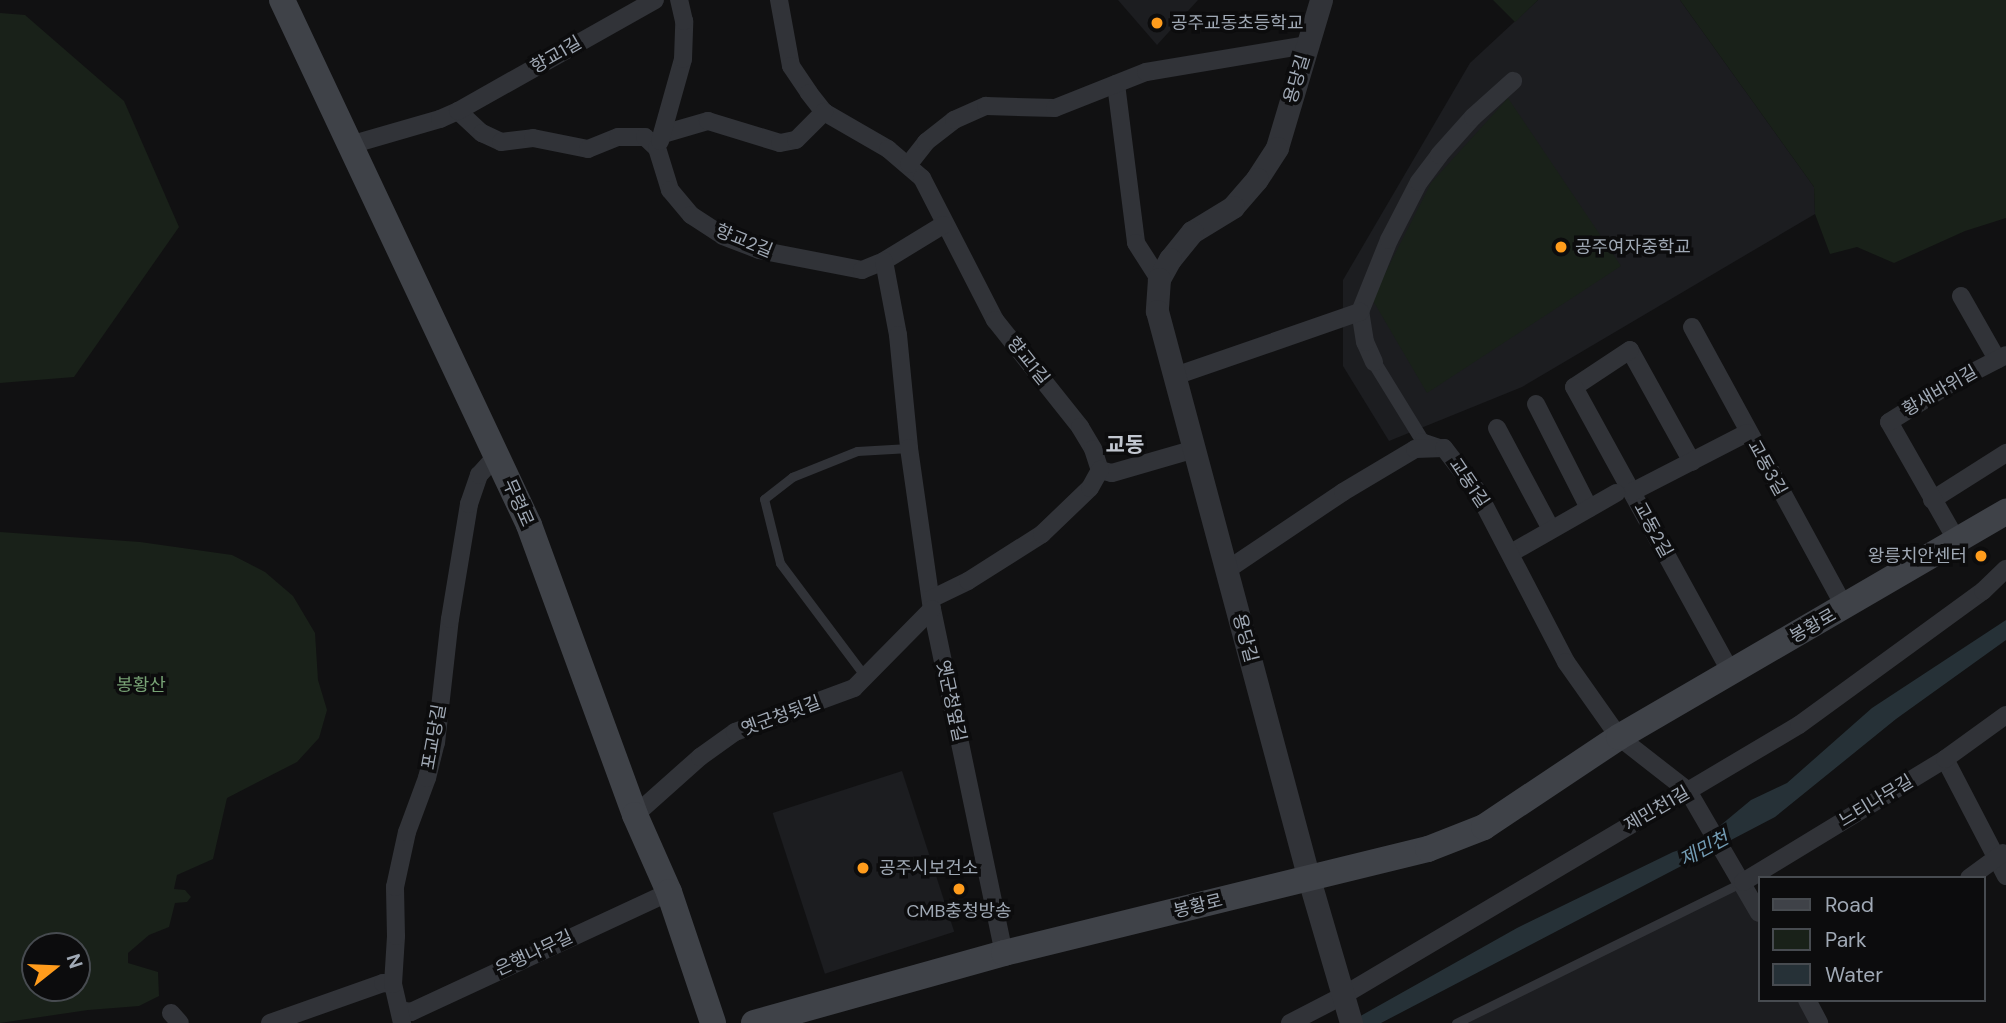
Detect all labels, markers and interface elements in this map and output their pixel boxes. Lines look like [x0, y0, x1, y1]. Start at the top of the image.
place label: 공주교동초등학교 [1171, 12, 1303, 34]
marker: 공주교동초등학교 [1149, 15, 1165, 31]
street label: 향교1길 [527, 32, 585, 78]
street label: 용당길 [1279, 52, 1315, 106]
street label: 향교2길 [712, 220, 776, 262]
place label: 공주여자중학교 [1575, 236, 1691, 258]
marker: 공주여자중학교 [1553, 239, 1569, 255]
street label: 향교1길 [1002, 333, 1054, 389]
street label: 황새바위길 [1899, 361, 1981, 421]
district label: 교동 [1106, 432, 1144, 458]
street label: 교동3길 [1743, 436, 1791, 500]
street label: 교동1길 [1445, 454, 1493, 512]
street label: 무령로 [498, 476, 538, 530]
street label: 교동2길 [1629, 499, 1677, 561]
place label: 왕릉치안센터 [1868, 545, 1967, 567]
marker: 왕릉치안센터 [1973, 548, 1989, 564]
street label: 봉황로 [1786, 604, 1840, 648]
street label: 용당길 [1228, 611, 1262, 665]
street label: 옛군청옆길 [932, 658, 970, 744]
park label: 봉황산 [116, 674, 166, 696]
street label: 옛군청뒷길 [738, 692, 824, 740]
street label: 포교당길 [418, 703, 450, 771]
street label: 느티나무길 [1835, 770, 1917, 832]
street label: 제민천1길 [1620, 782, 1694, 836]
water label: 제민천 [1675, 827, 1733, 871]
place label: 공주시보건소 [879, 857, 978, 879]
marker: 공주시보건소 [853, 858, 873, 878]
legend [1758, 876, 1985, 1002]
marker: CMB충청방송 [951, 881, 967, 897]
street label: 봉황로 [1171, 890, 1225, 922]
text: Road [1825, 891, 1874, 919]
place label: CMB충청방송 [906, 900, 1012, 922]
street label: 은행나무길 [492, 926, 576, 980]
text: Park [1825, 926, 1866, 954]
north arrow [21, 932, 91, 1002]
text: N [61, 951, 89, 971]
text: Water [1825, 961, 1883, 989]

